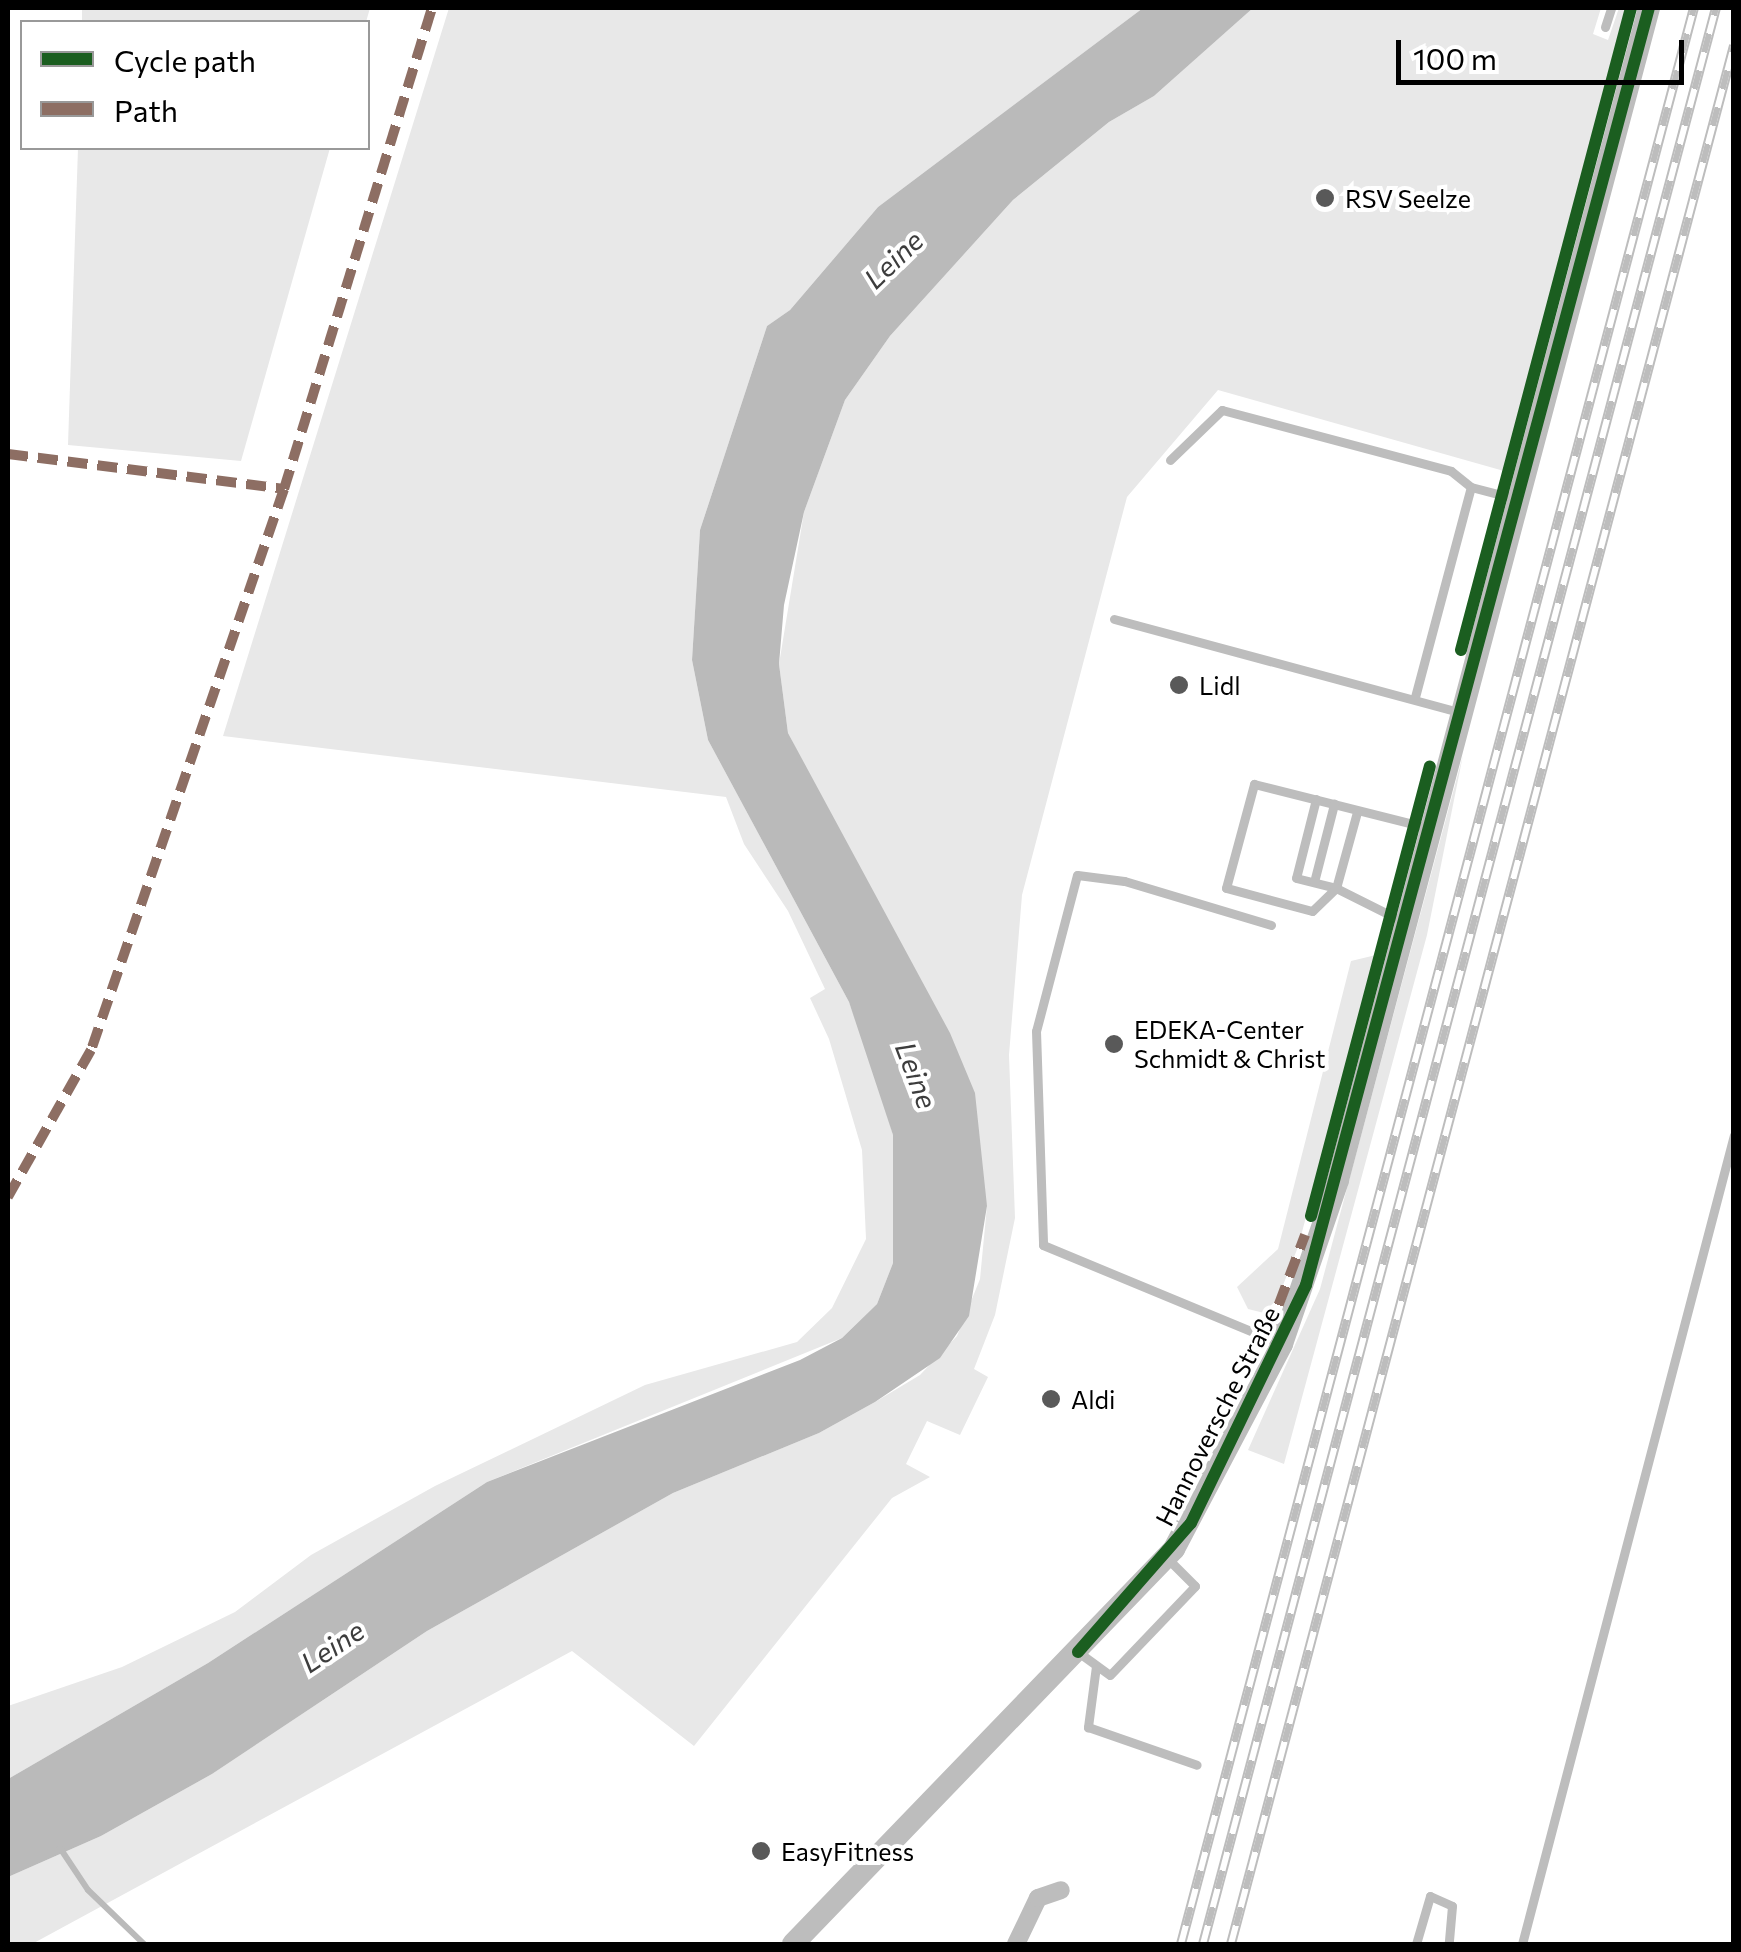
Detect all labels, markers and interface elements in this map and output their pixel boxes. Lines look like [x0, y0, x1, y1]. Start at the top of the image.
legend [20, 20, 370, 150]
scale bar [1401, 20, 1688, 82]
text: 100 m [1413, 39, 1497, 76]
text: Cycle path [114, 41, 256, 78]
text: Path [114, 91, 178, 128]
place label: RSV Seelze [1345, 183, 1471, 213]
marker: RSV Seelze [1314, 187, 1336, 209]
water label: Leine [857, 223, 929, 295]
place label: Lidl [1199, 670, 1241, 700]
marker: Lidl [1168, 674, 1190, 696]
place label: EDEKA-Center Schmidt & Christ [1134, 1015, 1326, 1074]
marker: EDEKA-Center Schmidt & Christ [1103, 1033, 1125, 1055]
water label: Leine [889, 1037, 945, 1113]
street label: Hannoversche Straße [1149, 1301, 1285, 1531]
place label: Aldi [1071, 1384, 1115, 1414]
marker: Aldi [1040, 1388, 1062, 1410]
water label: Leine [294, 1613, 370, 1679]
place label: EasyFitness [781, 1836, 914, 1866]
marker: EasyFitness [750, 1840, 772, 1862]

